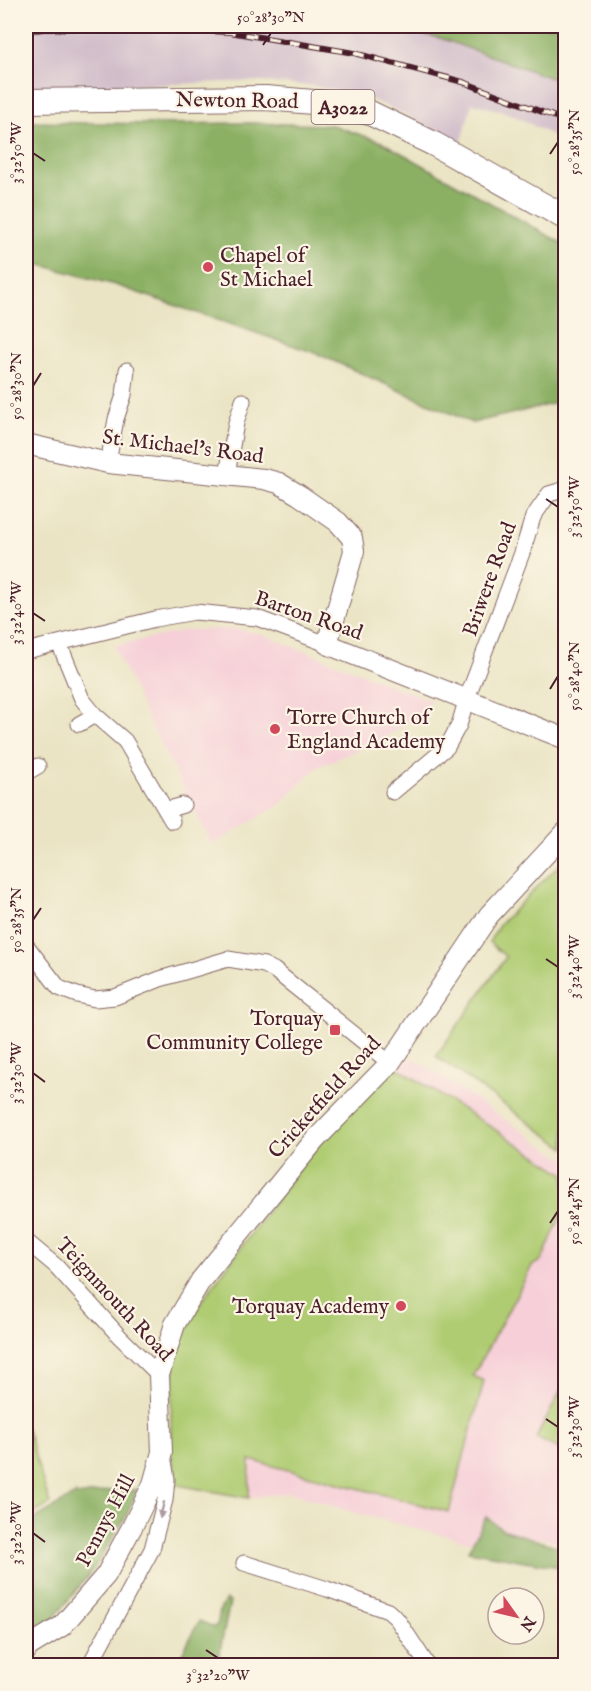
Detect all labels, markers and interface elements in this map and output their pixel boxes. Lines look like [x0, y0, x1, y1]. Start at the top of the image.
text: 50°28'30"N [237, 8, 305, 27]
street label: Newton Road [175, 87, 299, 116]
road number: A3022 [312, 90, 374, 124]
text: 50°28'35"N [565, 109, 584, 175]
text: 3°32'50"W [7, 121, 26, 184]
place label: Chapel of St Michael [220, 243, 313, 294]
marker: Chapel of St Michael [201, 260, 215, 274]
text: 50°28'30"N [7, 352, 26, 420]
street label: St. Michael's Road [101, 424, 266, 471]
text: 3°32'50"W [565, 475, 584, 538]
street label: Briwere Road [457, 518, 524, 640]
text: 3°32'40"W [7, 581, 26, 645]
street label: Barton Road [251, 585, 367, 648]
text: 50°28'40"N [565, 641, 584, 711]
place label: Torre Church of England Academy [287, 705, 446, 756]
marker: Torre Church of England Academy [268, 722, 282, 736]
text: 50°28'35"N [7, 887, 26, 953]
text: 3°32'40"W [565, 935, 584, 999]
place label: Torquay Community College [146, 1006, 324, 1057]
marker: Torquay Community College [328, 1023, 342, 1037]
street label: Cricketfield Road [263, 1030, 388, 1165]
text: 3°32'30"W [7, 1041, 26, 1104]
text: 50°28'45"N [565, 1177, 584, 1245]
street label: Teignmouth Road [49, 1232, 179, 1368]
place label: Torquay Academy [232, 1294, 390, 1321]
marker: Torquay Academy [394, 1299, 408, 1313]
text: 3°32'30"W [565, 1395, 584, 1458]
street label: Pennys Hill [71, 1469, 142, 1572]
text: 3°32'20"W [7, 1501, 26, 1565]
one-way arrow [157, 1501, 167, 1519]
north arrow [486, 1586, 546, 1646]
text: N [515, 1611, 539, 1635]
text: 3°32'20"W [186, 1666, 250, 1685]

